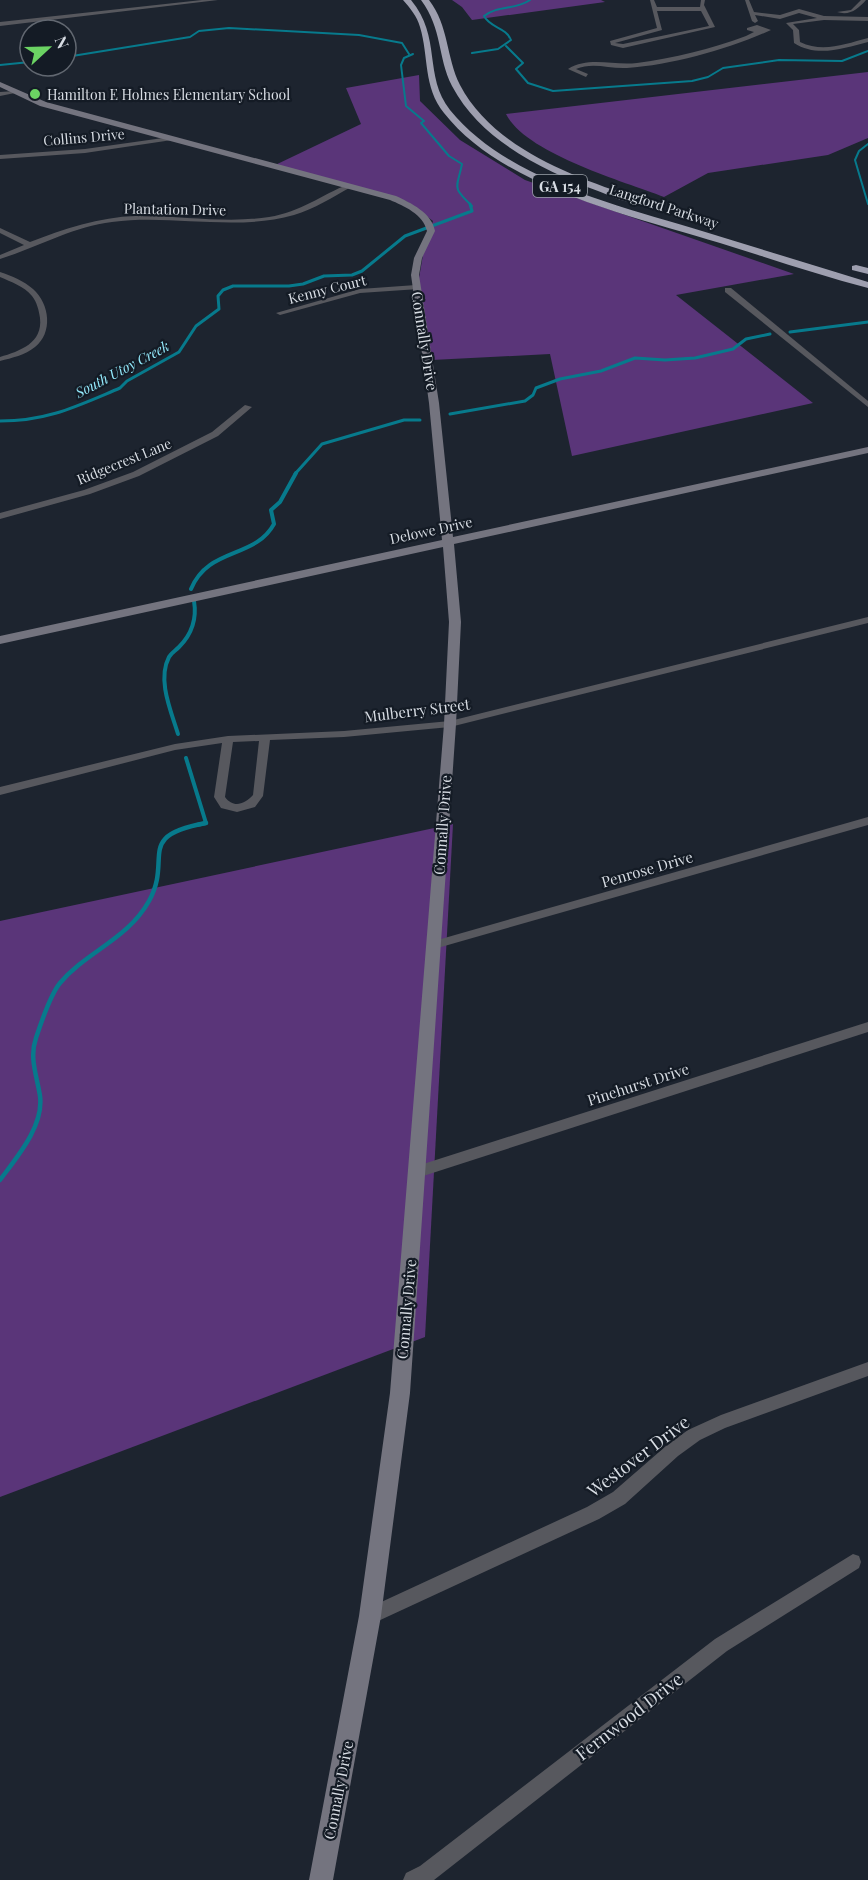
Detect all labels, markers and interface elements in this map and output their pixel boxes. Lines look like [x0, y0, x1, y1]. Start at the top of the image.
north arrow [18, 18, 78, 78]
text: N [50, 33, 74, 52]
place label: Hamilton E Holmes Elementary School [47, 85, 290, 104]
marker: Hamilton E Holmes Elementary School [28, 87, 42, 101]
street label: Collins Drive [43, 124, 125, 150]
road number: GA 154 [533, 175, 587, 197]
street label: Langford Parkway [607, 179, 721, 233]
street label: Plantation Drive [124, 199, 226, 219]
street label: Kenny Court [286, 270, 369, 308]
street label: Connally Drive [407, 290, 443, 392]
water label: South Utoy Creek [71, 336, 172, 402]
street label: Ridgecrest Lane [74, 433, 174, 489]
street label: Delowe Drive [388, 512, 474, 548]
street label: Mulberry Street [363, 694, 472, 726]
street label: Connally Drive [429, 774, 455, 876]
street label: Penrose Drive [599, 846, 695, 892]
street label: Pinehurst Drive [584, 1058, 692, 1110]
street label: Connally Drive [392, 1258, 420, 1360]
street label: Westover Drive [581, 1410, 694, 1503]
street label: Fernwood Drive [570, 1667, 688, 1765]
street label: Connally Drive [319, 1739, 357, 1841]

